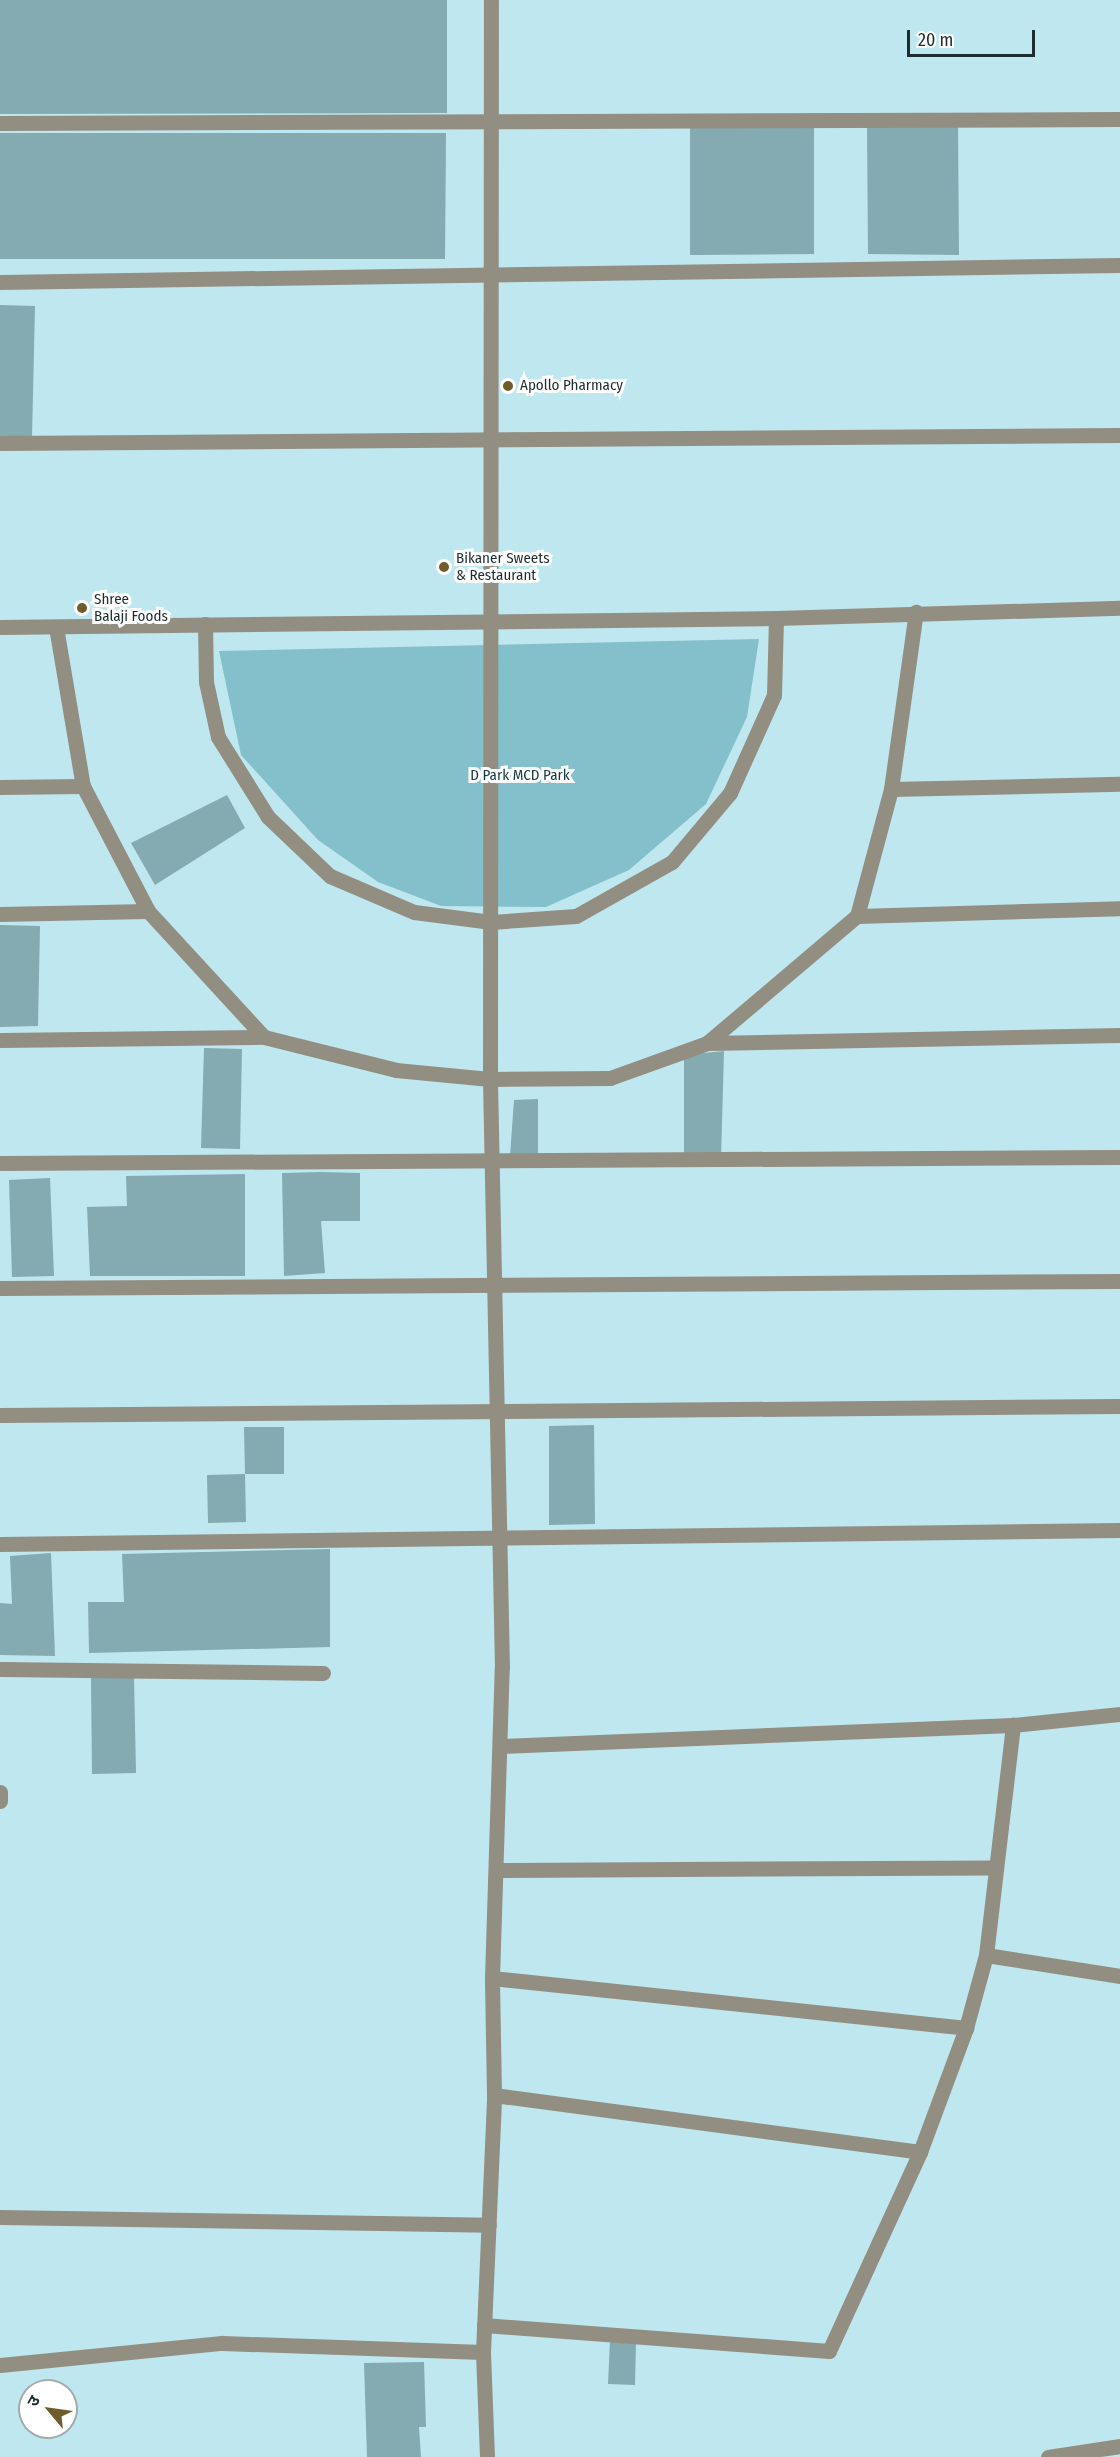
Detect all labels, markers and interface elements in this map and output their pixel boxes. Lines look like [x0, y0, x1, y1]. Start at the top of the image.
scale bar [910, 18, 1038, 56]
text: 20 m [918, 29, 953, 51]
place label: Apollo Pharmacy [520, 377, 623, 395]
marker: Apollo Pharmacy [501, 379, 515, 393]
place label: Bikaner Sweets & Restaurant [456, 549, 550, 584]
marker: Bikaner Sweets & Restaurant [437, 560, 451, 574]
place label: Shree Balaji Foods [94, 590, 168, 625]
marker: Shree Balaji Foods [75, 601, 89, 615]
park label: D Park MCD Park [470, 767, 570, 785]
north arrow [18, 2379, 78, 2439]
text: उ [23, 2392, 44, 2410]

